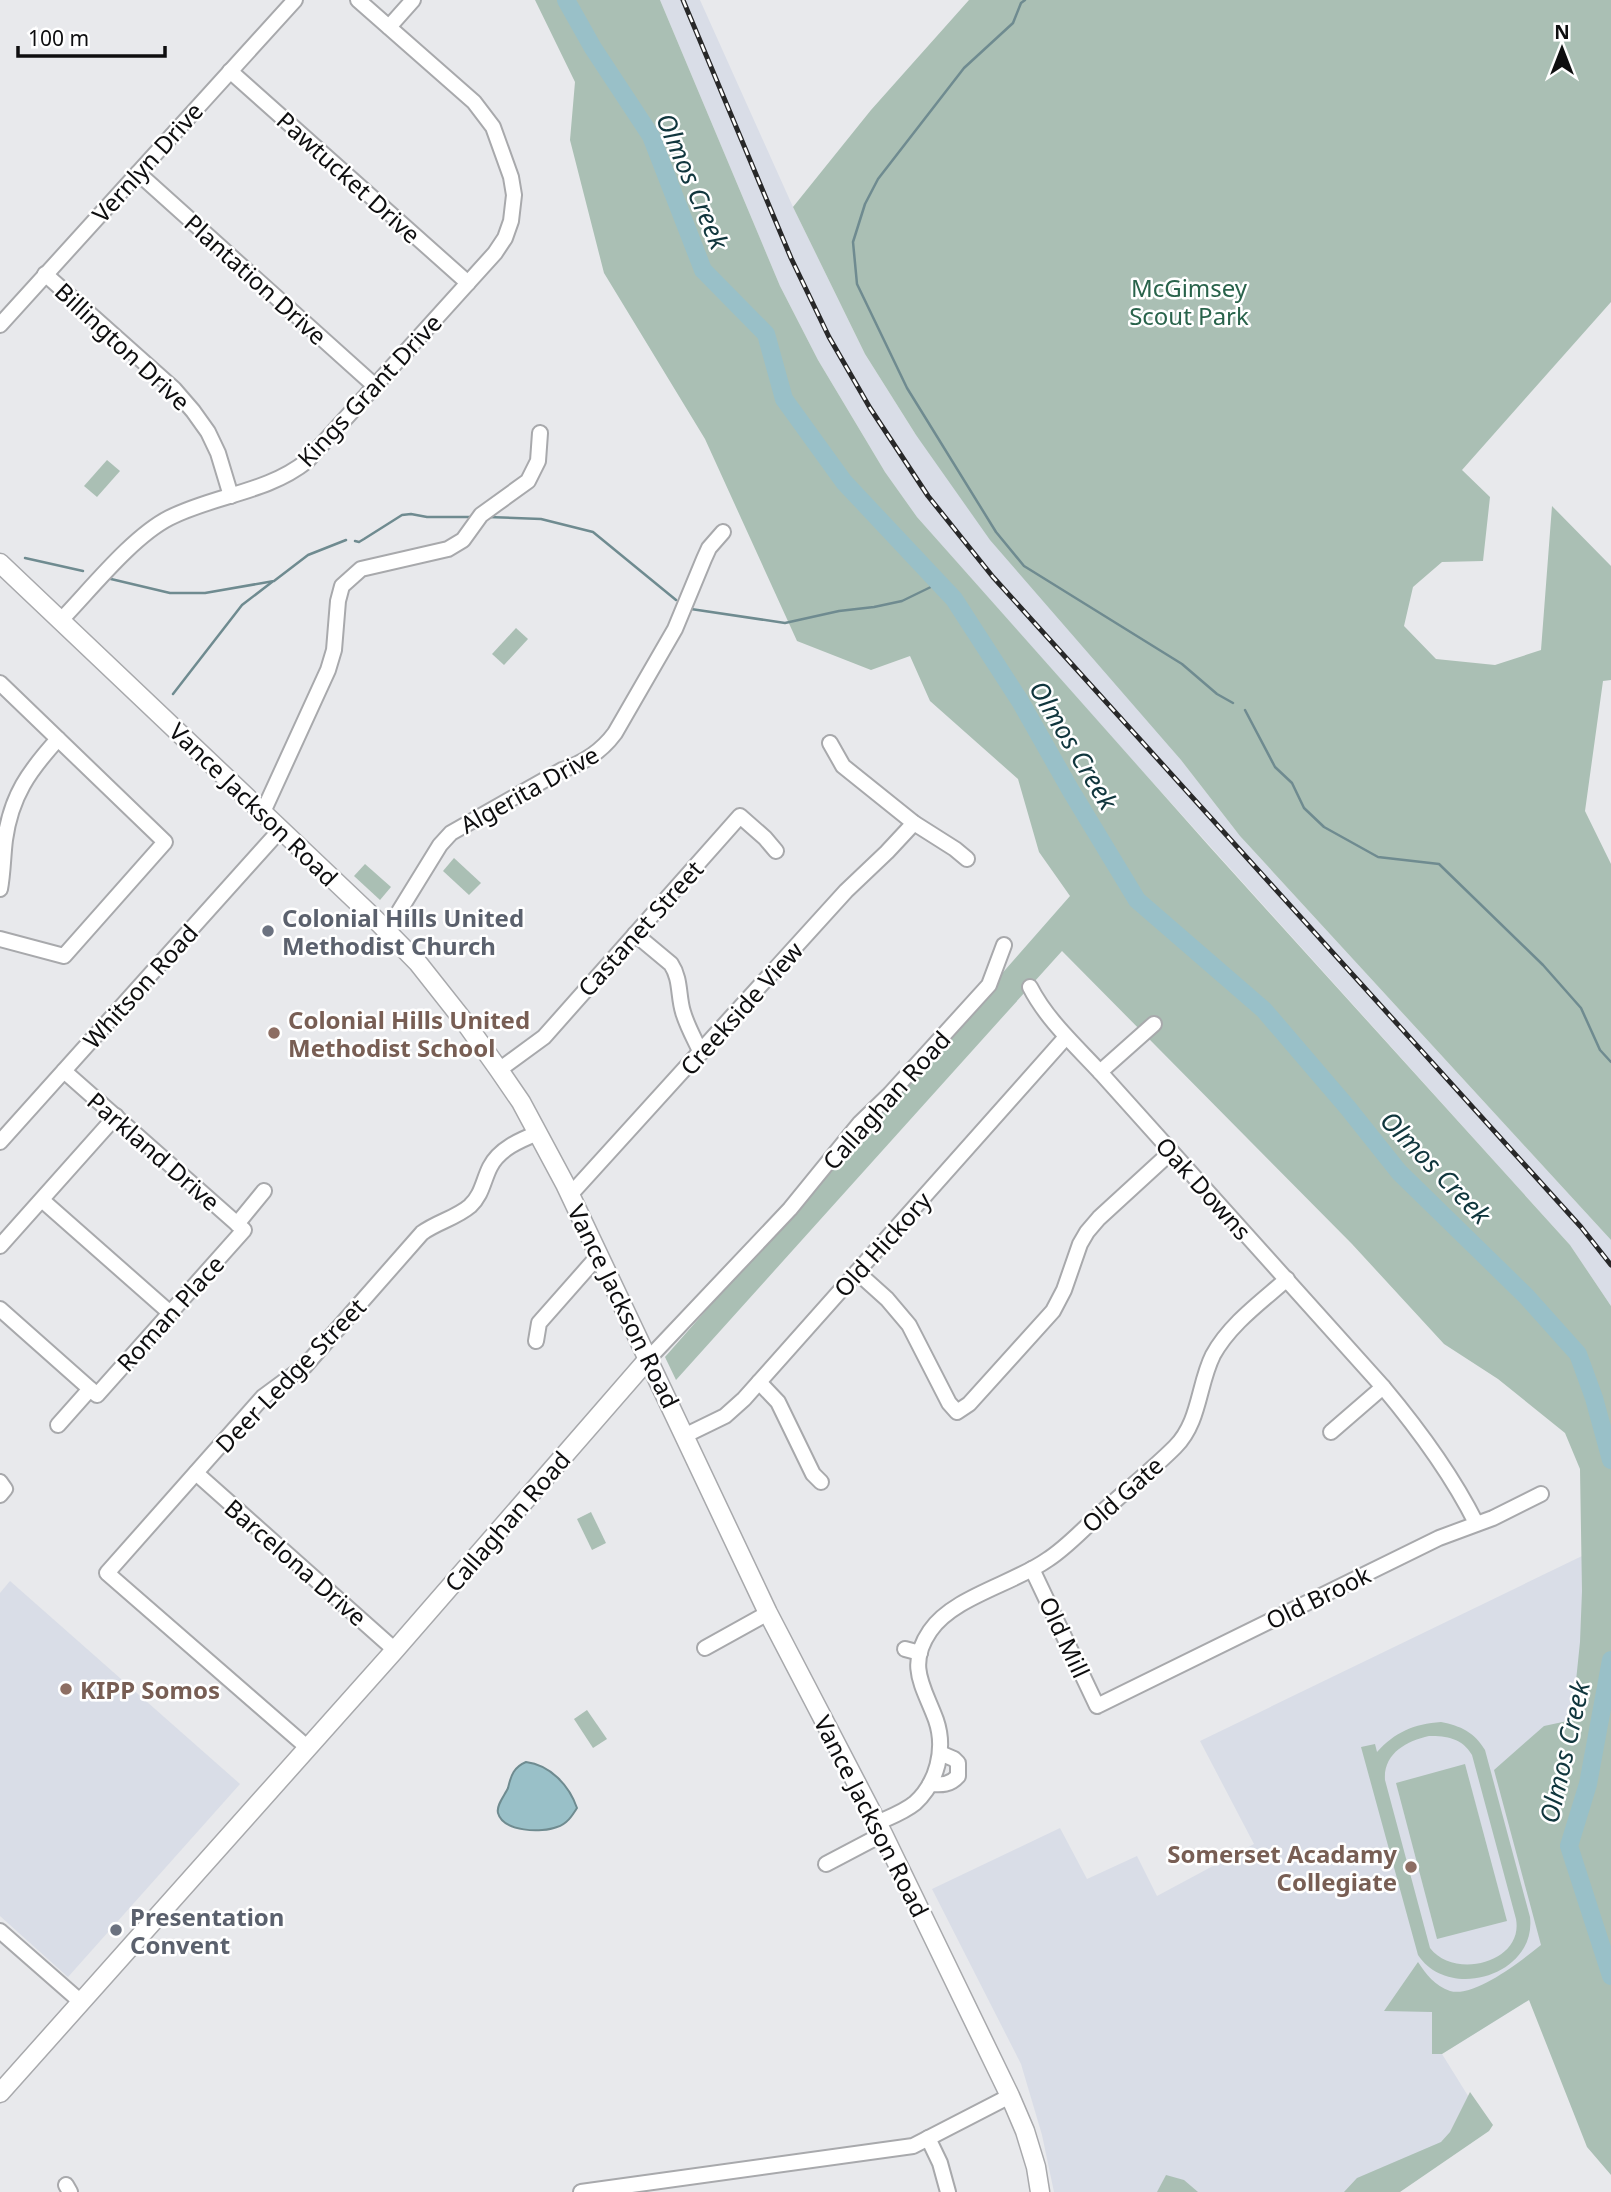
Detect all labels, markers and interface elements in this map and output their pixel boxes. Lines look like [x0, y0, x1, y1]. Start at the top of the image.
scale bar [18, 14, 164, 58]
north arrow [1527, 14, 1597, 84]
text: N [1554, 19, 1570, 45]
text: 100 m [28, 24, 89, 52]
street label: Vernlyn Drive [84, 95, 210, 229]
street label: Pawtucket Drive [270, 104, 428, 250]
water label: Olmos Creek [648, 107, 738, 256]
street label: Plantation Drive [178, 206, 334, 352]
park label: McGimsey Scout Park [1129, 271, 1249, 332]
street label: Billington Drive [48, 275, 198, 417]
street label: Kings Grant Drive [289, 306, 449, 474]
water label: Olmos Creek [1021, 674, 1127, 817]
street label: Vance Jackson Road [162, 715, 346, 893]
street label: Algerita Drive [454, 737, 604, 841]
street label: Castanet Street [570, 853, 710, 1003]
place label: Colonial Hills United Methodist Church [282, 901, 524, 962]
street label: Whitson Road [75, 917, 205, 1055]
marker: Colonial Hills United Methodist Church [260, 923, 276, 939]
street label: Creekside View [672, 934, 810, 1082]
place label: Colonial Hills United Methodist School [288, 1003, 530, 1064]
street label: Callaghan Road [815, 1023, 957, 1177]
marker: Colonial Hills United Methodist School [266, 1025, 282, 1041]
street label: Parkland Drive [81, 1084, 227, 1218]
water label: Olmos Creek [1373, 1102, 1500, 1232]
street label: Oak Downs [1149, 1129, 1259, 1247]
street label: Old Hickory [826, 1184, 939, 1304]
street label: Vance Jackson Road [560, 1199, 688, 1413]
street label: Roman Place [109, 1248, 231, 1378]
street label: Deer Ledge Street [208, 1290, 373, 1460]
street label: Callaghan Road [437, 1444, 577, 1598]
street label: Old Gate [1074, 1449, 1170, 1539]
street label: Barcelona Drive [218, 1491, 374, 1633]
street label: Old Brook [1260, 1557, 1376, 1637]
street label: Old Mill [1032, 1591, 1098, 1683]
place label: KIPP Somos [80, 1673, 220, 1706]
water label: Olmos Creek [1530, 1676, 1598, 1827]
marker: KIPP Somos [58, 1681, 74, 1697]
street label: Vance Jackson Road [807, 1709, 937, 1923]
place label: Somerset Acadamy Collegiate [1167, 1837, 1397, 1898]
marker: Somerset Acadamy Collegiate [1403, 1859, 1419, 1875]
place label: Presentation Convent [130, 1900, 284, 1961]
marker: Presentation Convent [108, 1922, 124, 1938]

